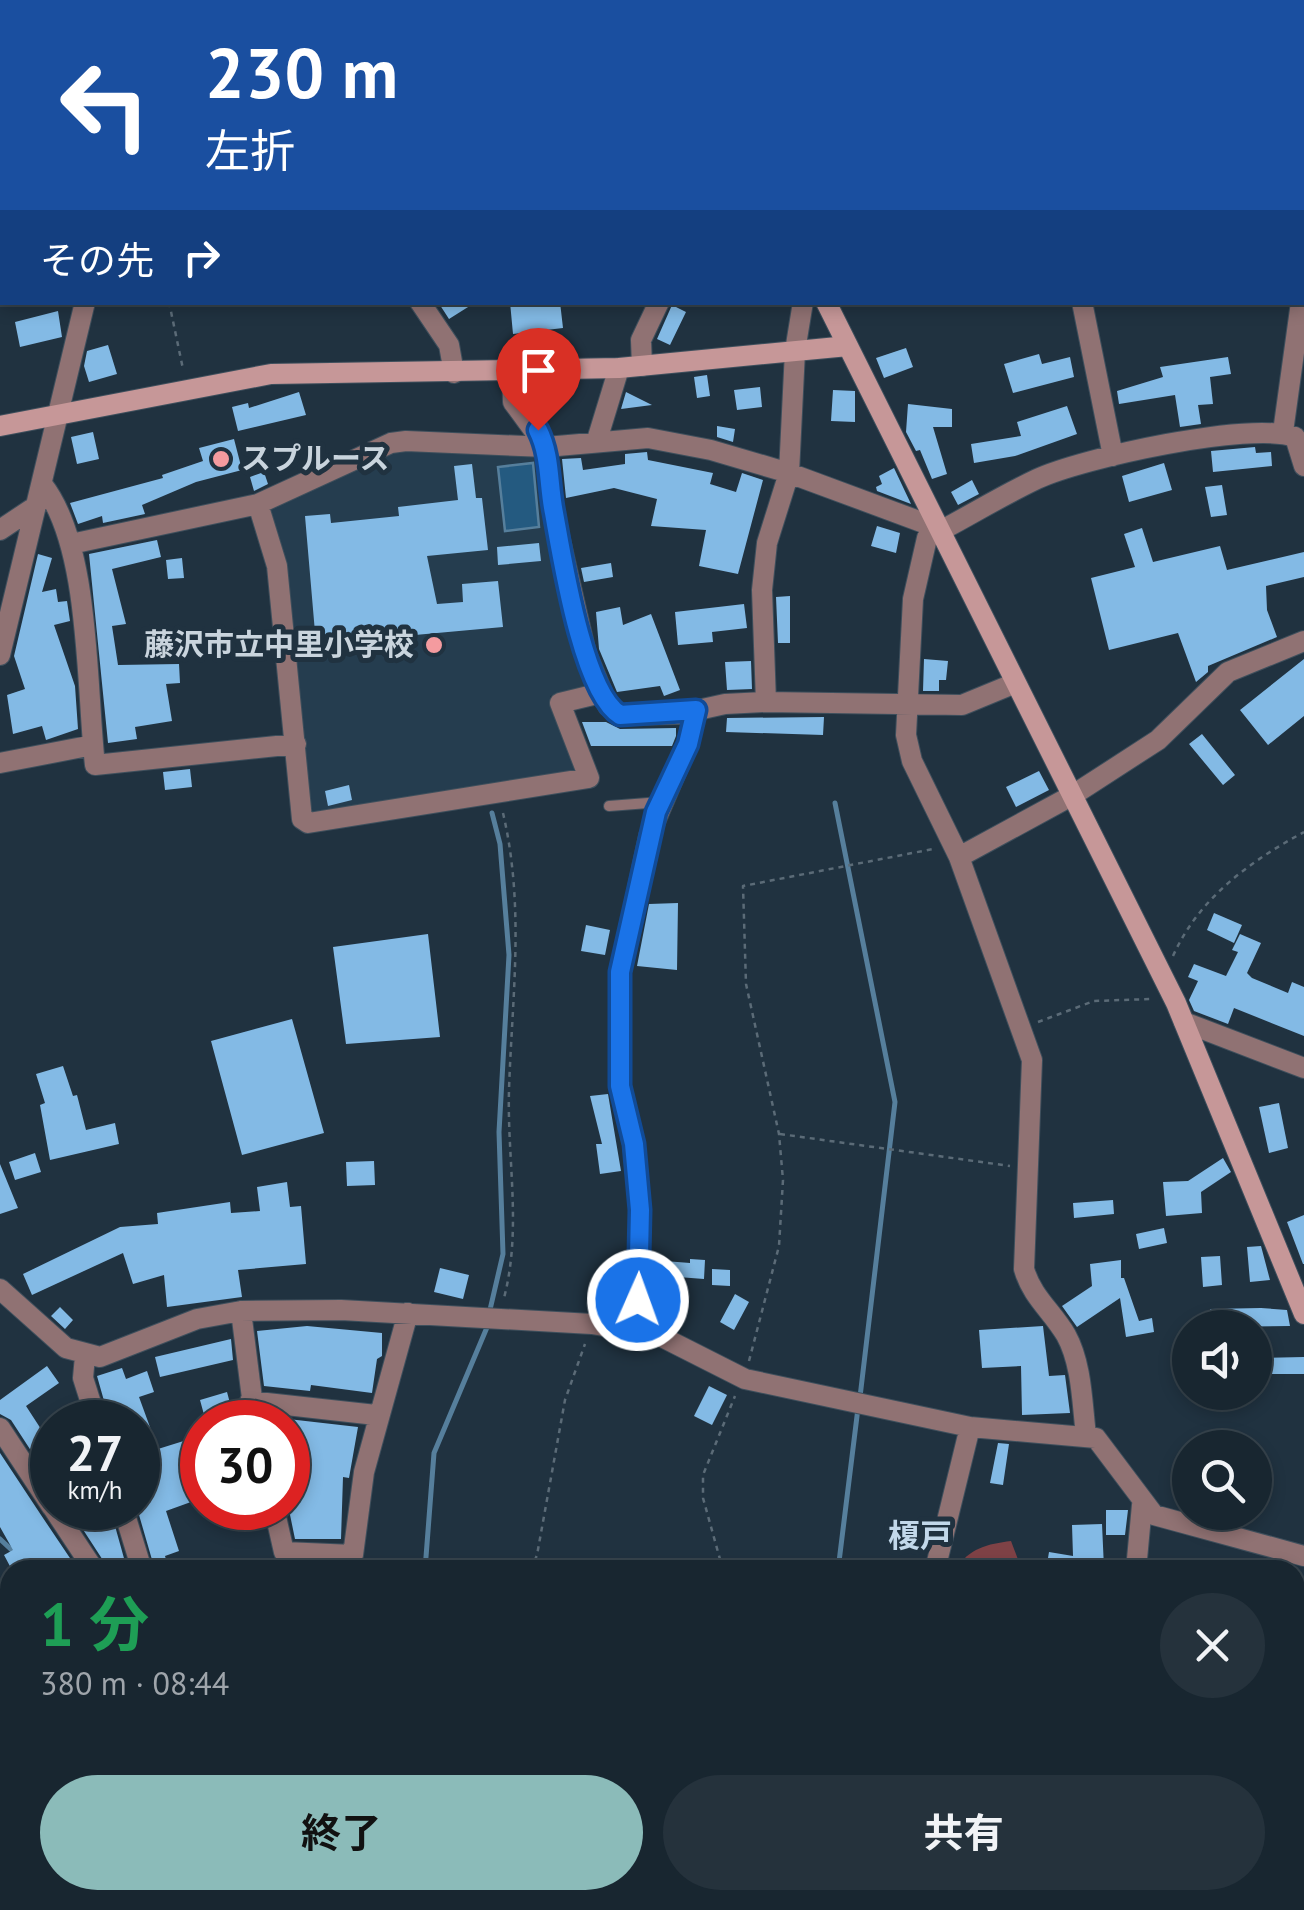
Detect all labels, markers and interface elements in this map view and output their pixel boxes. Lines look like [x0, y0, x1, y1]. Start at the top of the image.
text: 230 m [205, 27, 398, 117]
icon: left [40, 40, 170, 170]
text: 左折 [205, 121, 295, 179]
icon: right [174, 230, 229, 285]
text: その先 [40, 235, 154, 284]
pin [496, 328, 581, 431]
icon: arrive [511, 343, 566, 398]
place label: スプルース [241, 438, 390, 477]
marker: スプルース [210, 448, 232, 470]
place label: 藤沢市立中里小学校 [144, 624, 414, 663]
marker: 藤沢市立中里小学校 [423, 634, 445, 656]
position arrow [586, 1248, 690, 1352]
map controls [1172, 1310, 1272, 1530]
button: sound [1172, 1310, 1272, 1410]
speed limit sign: 30 [180, 1400, 310, 1530]
text: 27 [67, 1420, 123, 1485]
button: search [1172, 1430, 1272, 1530]
text: km/h [68, 1474, 122, 1506]
district label: 榎戸 [888, 1514, 952, 1556]
text: 1 分 [40, 1585, 149, 1663]
button: close [1160, 1593, 1265, 1698]
text: 380 m · 08:44 [40, 1662, 229, 1704]
button: 終了 [40, 1775, 643, 1890]
button: 共有 [663, 1775, 1265, 1890]

